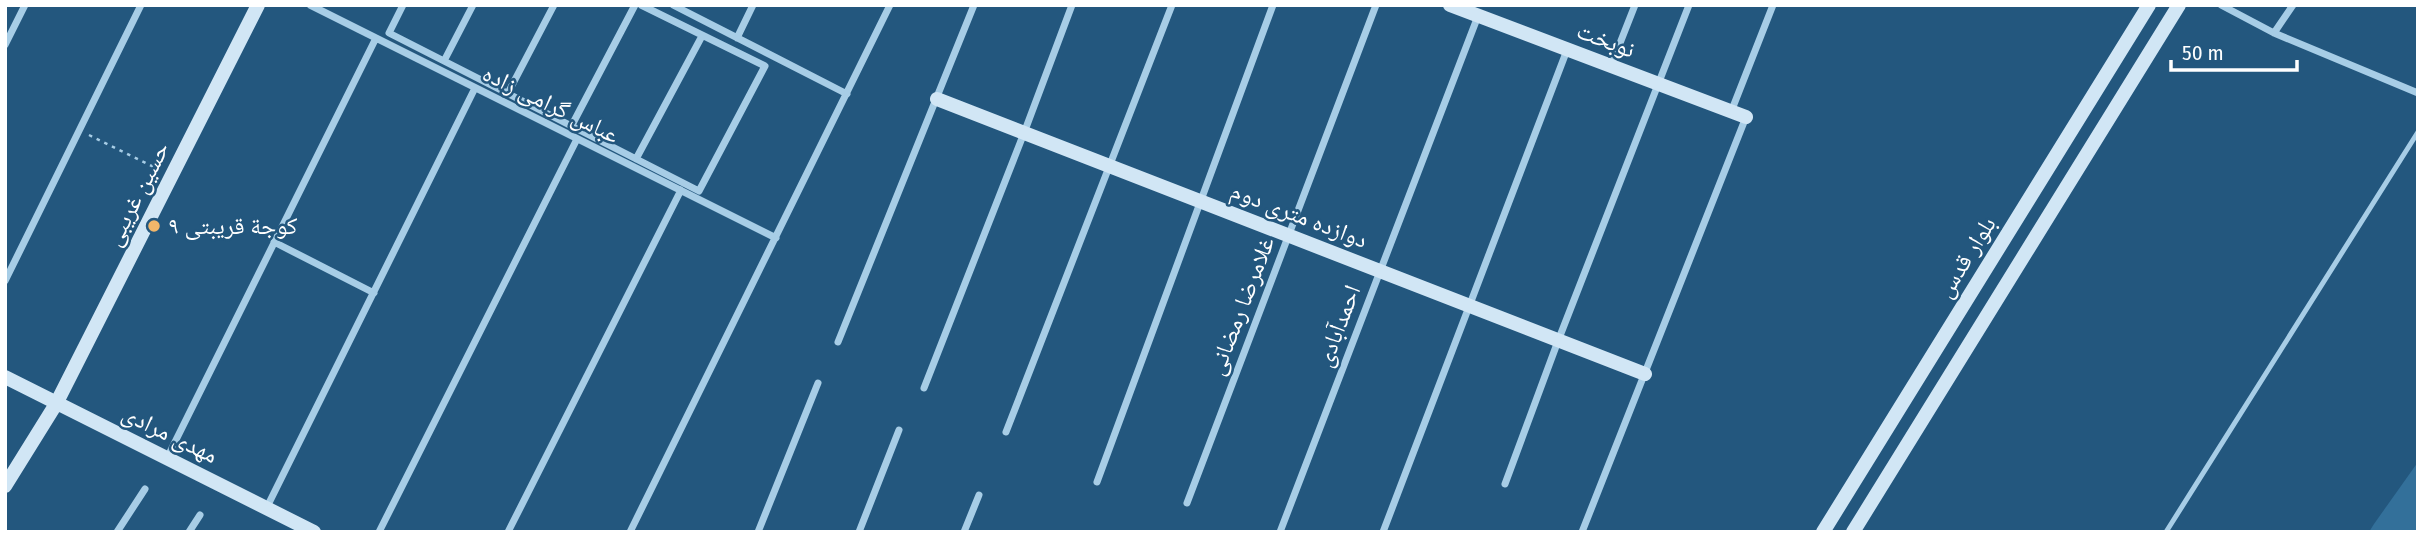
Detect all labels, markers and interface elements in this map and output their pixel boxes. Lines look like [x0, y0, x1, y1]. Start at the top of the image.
street label: نوبخت [1573, 16, 1639, 64]
scale bar [2171, 28, 2297, 72]
text: 50 m [2182, 40, 2224, 66]
street label: عباس گرامی زاده [478, 59, 624, 149]
street label: حسین غریبی [99, 137, 175, 251]
street label: دوازده متری دوم [1226, 176, 1371, 256]
street label: بلوار قدس [1930, 211, 2002, 303]
place label: ۹ کوجة قریبتی [168, 212, 298, 240]
marker: ۹ کوجة قریبتی [146, 218, 162, 234]
street label: غلامرضا رمضانی [1202, 233, 1280, 379]
street label: احمدآبادی [1310, 281, 1366, 371]
street label: مهدی مرادی [118, 399, 222, 469]

